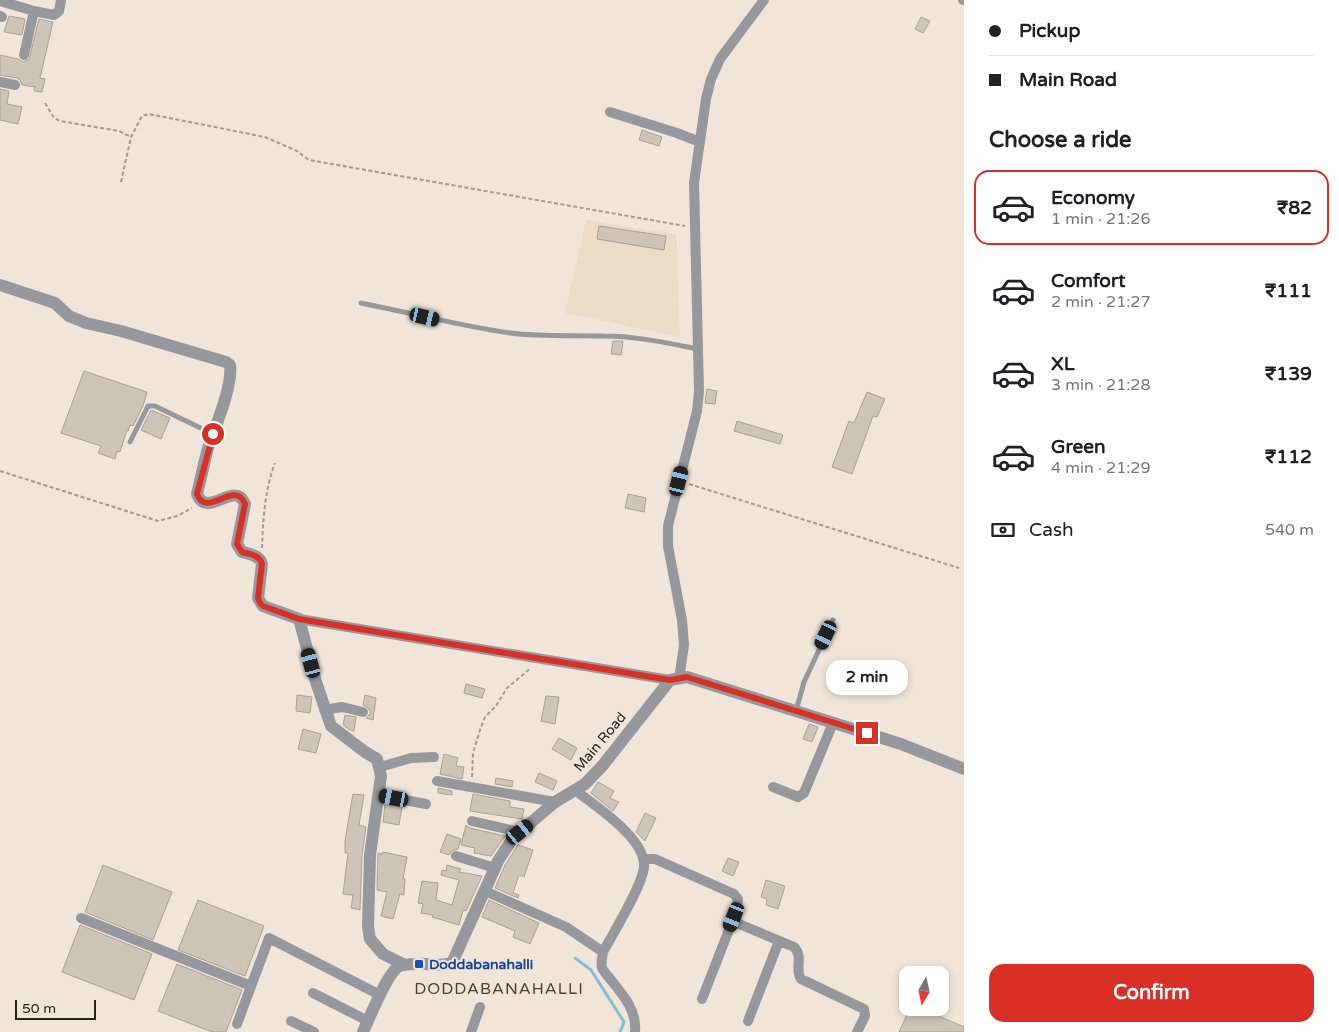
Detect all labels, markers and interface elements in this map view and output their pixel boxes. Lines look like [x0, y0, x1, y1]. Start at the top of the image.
text: Pickup [1019, 20, 1080, 42]
text: Main Road [1019, 69, 1117, 91]
text: Choose a ride [989, 127, 1132, 153]
icon: car [991, 185, 1036, 230]
text: Economy [1051, 187, 1135, 209]
text: ₹82 [1277, 197, 1312, 219]
text: 1 min · 21:26 [1051, 209, 1150, 229]
icon: car [991, 268, 1036, 313]
text: Comfort [1051, 270, 1125, 292]
text: ₹111 [1265, 280, 1312, 302]
text: 2 min · 21:27 [1051, 292, 1150, 312]
car [408, 306, 441, 328]
icon: car [991, 351, 1036, 396]
text: XL [1051, 353, 1075, 375]
text: ₹139 [1265, 363, 1312, 385]
text: 3 min · 21:28 [1051, 375, 1150, 395]
route start [202, 423, 224, 445]
icon: car [991, 434, 1036, 479]
text: Green [1051, 436, 1105, 458]
text: ₹112 [1265, 446, 1312, 468]
text: 4 min · 21:29 [1051, 458, 1150, 478]
car [668, 465, 689, 497]
icon: cash [989, 516, 1017, 544]
text: Cash [1029, 519, 1074, 541]
text: 540 m [1265, 520, 1314, 540]
car [812, 618, 839, 652]
car [299, 647, 322, 679]
callout: 2 min [826, 660, 908, 696]
text: 2 min [846, 667, 888, 687]
street label: Main Road [570, 709, 630, 775]
route end [856, 722, 878, 744]
car [377, 788, 410, 808]
car [503, 817, 536, 847]
car [721, 900, 746, 934]
place label: Doddabanahalli [429, 956, 533, 973]
marker: Doddabanahalli [413, 958, 425, 970]
button: Confirm [989, 964, 1314, 1022]
north arrow [899, 966, 949, 1016]
map controls [899, 966, 949, 1016]
district label: DODDABANAHALLI [414, 979, 584, 999]
scale bar [15, 997, 96, 1020]
text: 50 m [22, 1000, 56, 1017]

